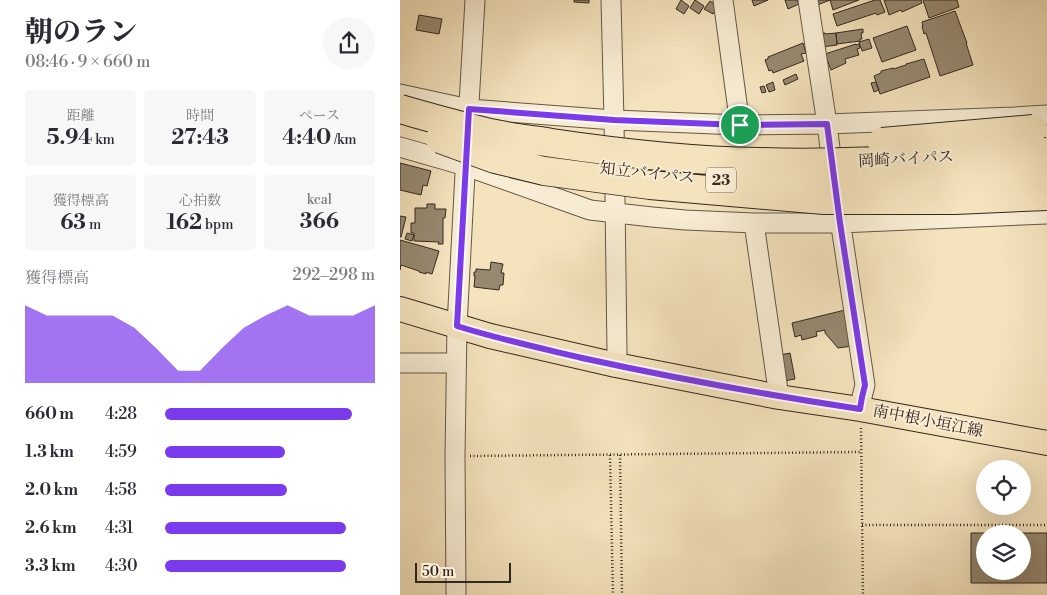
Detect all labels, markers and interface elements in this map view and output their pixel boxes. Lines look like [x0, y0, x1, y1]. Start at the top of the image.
text: 朝のラン [25, 15, 137, 50]
button: share [323, 17, 375, 69]
text: 08:46 · 9 × 660 m [25, 52, 150, 72]
pin [719, 104, 761, 146]
text: 距離 [67, 107, 95, 125]
text: 時間 [186, 107, 214, 125]
text: ペース [299, 107, 340, 125]
icon: arrive [726, 111, 754, 139]
text: 5.94 [47, 125, 92, 151]
text: 27:43 [171, 125, 229, 151]
text: 4:40 [282, 125, 331, 151]
text: km [92, 131, 115, 149]
text: /km [331, 131, 356, 149]
street label: 岡崎バイパス [858, 147, 954, 171]
street label: 知立バイパス [598, 158, 696, 188]
road number: 23 [706, 168, 736, 192]
text: kcal [307, 191, 332, 209]
text: 獲得標高 [53, 192, 109, 210]
text: 心拍数 [179, 192, 221, 210]
text: 366 [300, 209, 339, 235]
text: 63 [60, 210, 86, 236]
text: 162 [167, 210, 202, 236]
text: m [86, 216, 101, 234]
text: bpm [202, 216, 233, 234]
text: 292–298 m [293, 265, 375, 285]
text: 獲得標高 [25, 268, 89, 288]
street label: 南中根小垣江線 [871, 400, 985, 442]
text: 660 m [25, 404, 74, 424]
text: 4:28 [105, 404, 137, 424]
text: 1.3 km [25, 442, 74, 462]
text: 4:59 [105, 442, 137, 462]
map controls [976, 460, 1031, 580]
button: locate [976, 460, 1031, 515]
text: 2.0 km [25, 480, 78, 500]
text: 4:58 [105, 480, 137, 500]
text: 2.6 km [25, 518, 76, 538]
text: 4:31 [105, 518, 133, 538]
button: layers [976, 525, 1031, 580]
text: 3.3 km [25, 556, 76, 576]
text: 4:30 [105, 556, 138, 576]
scale bar [415, 560, 511, 583]
text: 50 m [422, 563, 454, 581]

